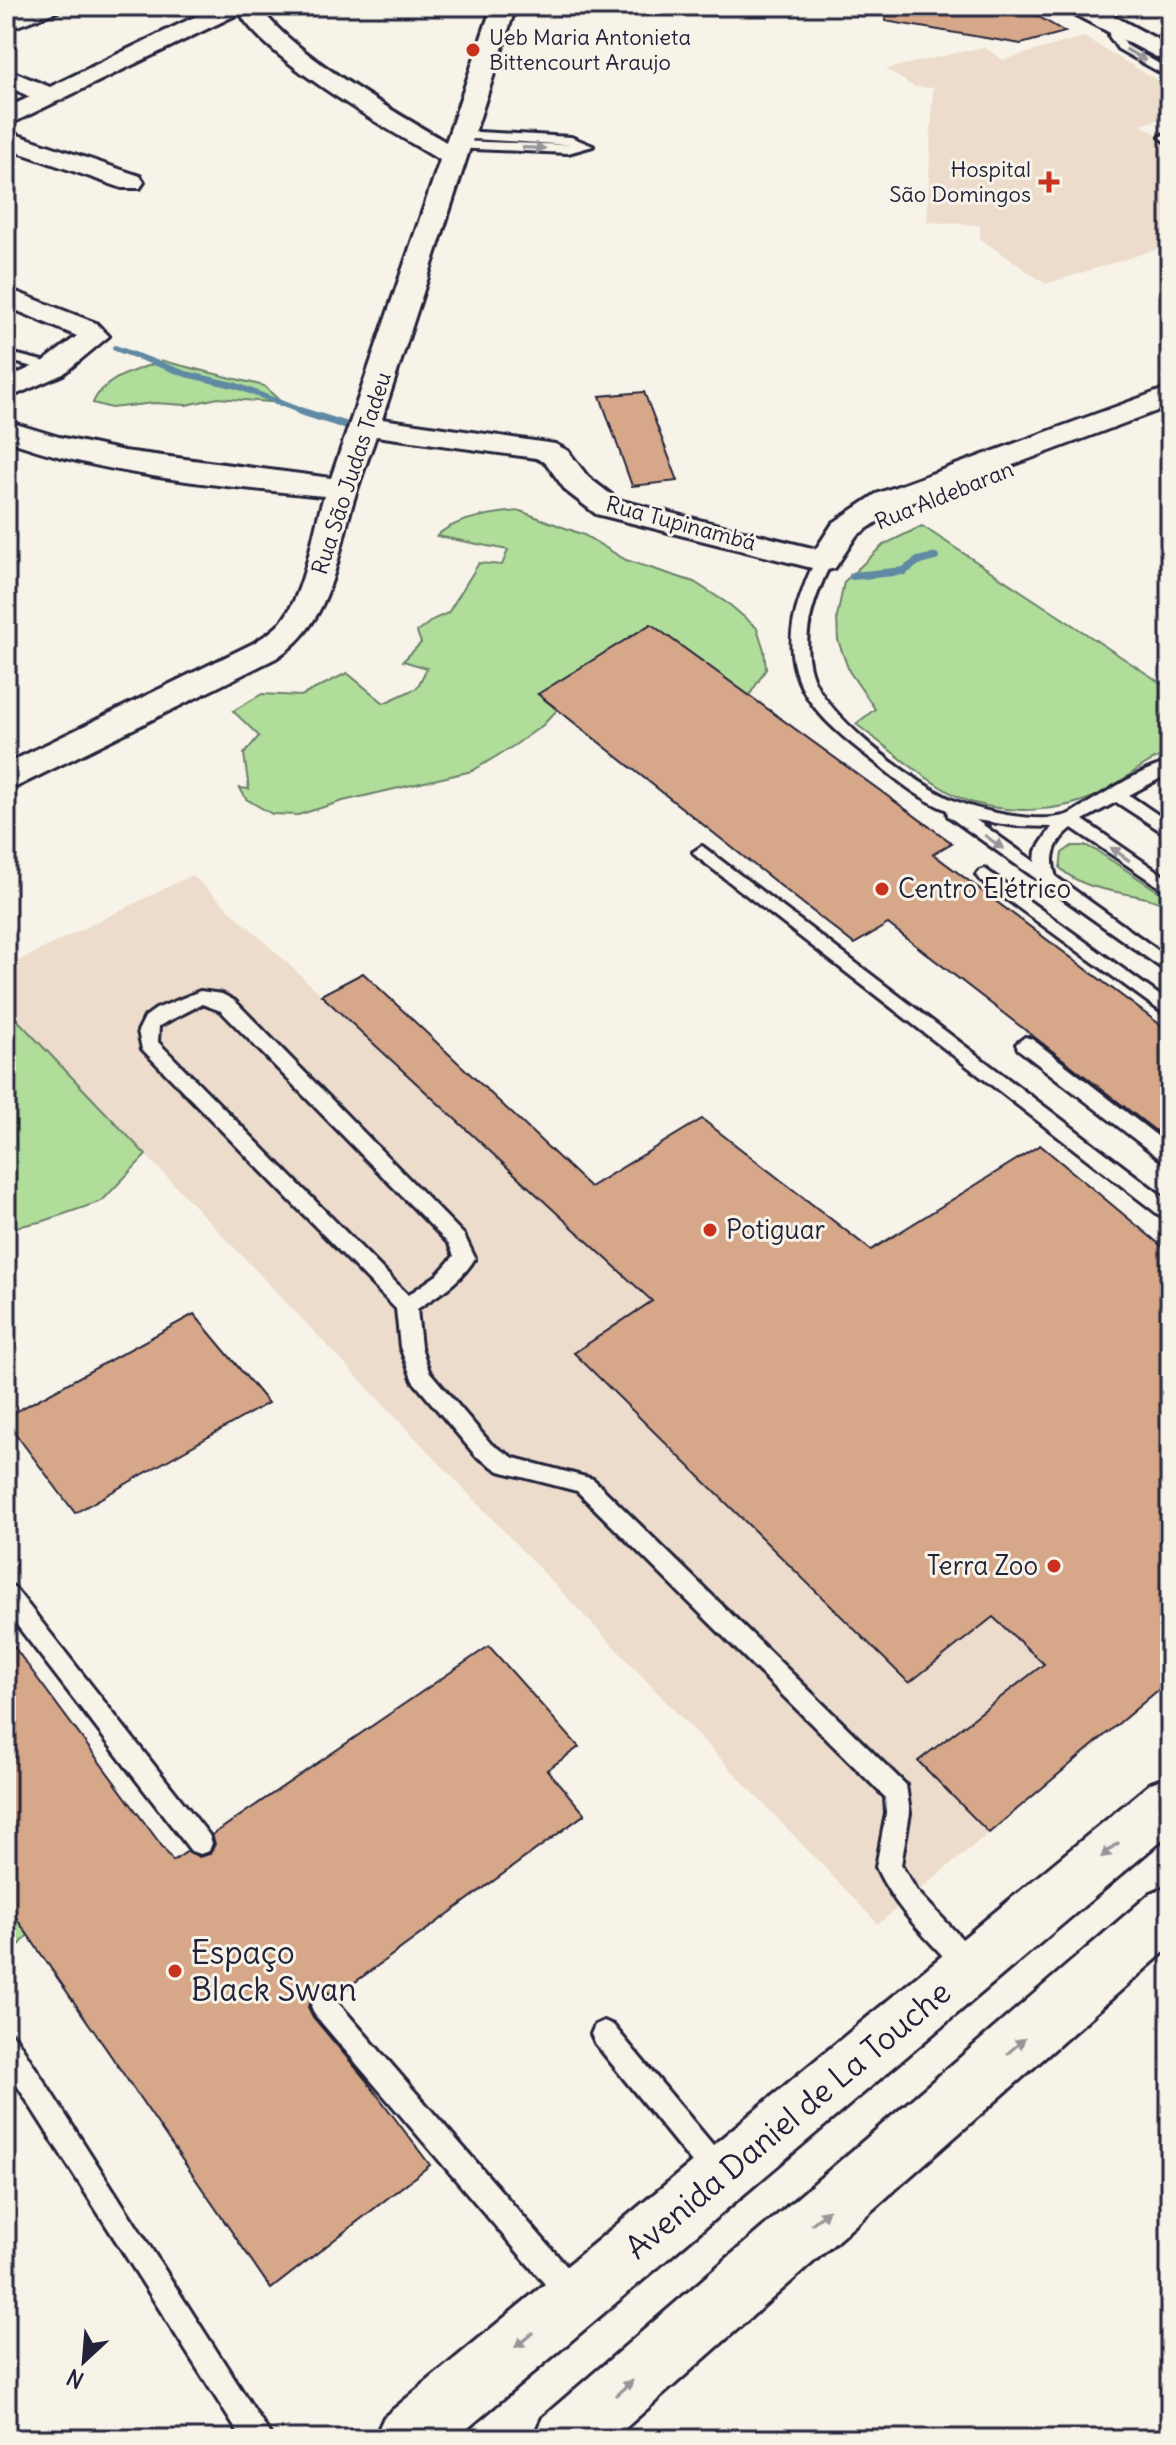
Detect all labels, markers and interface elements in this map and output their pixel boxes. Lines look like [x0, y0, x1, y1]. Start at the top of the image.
place label: Ueb Maria Antonieta Bittencourt Araujo [489, 23, 691, 76]
marker: Ueb Maria Antonieta Bittencourt Araujo [464, 41, 482, 59]
one-way arrow [1125, 48, 1147, 62]
one-way arrow [522, 141, 547, 154]
place label: Hospital São Domingos [889, 155, 1031, 208]
marker: Hospital São Domingos [1038, 171, 1060, 193]
street label: Rua São Judas Tadeu [305, 368, 397, 578]
street label: Rua Aldebaran [871, 455, 1017, 535]
street label: Rua Tupinambá [603, 490, 759, 556]
one-way arrow [983, 834, 1005, 850]
one-way arrow [1110, 847, 1131, 862]
place label: Centro Elétrico [898, 872, 1071, 905]
marker: Centro Elétrico [873, 880, 891, 898]
place label: Potiguar [726, 1213, 826, 1246]
marker: Potiguar [701, 1221, 719, 1239]
place label: Terra Zoo [927, 1549, 1038, 1582]
marker: Terra Zoo [1045, 1557, 1063, 1575]
one-way arrow [1100, 1841, 1120, 1858]
place label: Espaço Black Swan [191, 1932, 357, 2010]
marker: Espaço Black Swan [166, 1962, 184, 1980]
street label: Avenida Daniel de La Touche [617, 1972, 959, 2268]
one-way arrow [1005, 2038, 1025, 2055]
one-way arrow [809, 2209, 829, 2226]
north arrow [44, 2321, 124, 2401]
one-way arrow [514, 2331, 534, 2348]
text: N [62, 2363, 88, 2395]
one-way arrow [613, 2380, 633, 2397]

